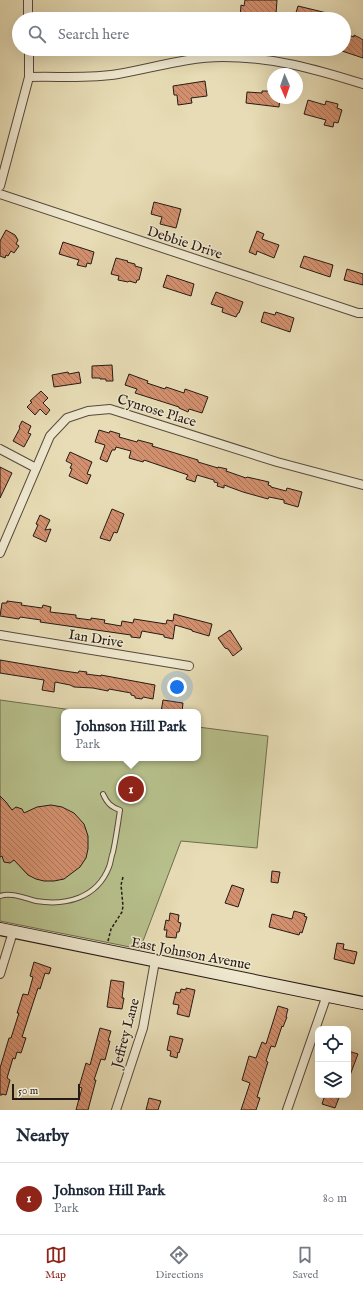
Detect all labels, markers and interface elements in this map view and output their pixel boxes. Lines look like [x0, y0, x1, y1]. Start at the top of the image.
search box [12, 12, 351, 56]
icon: search [26, 23, 48, 45]
text: Search here [58, 25, 129, 44]
north arrow [267, 68, 303, 104]
street label: Debbie Drive [145, 222, 225, 264]
street label: Cynrose Place [115, 390, 199, 432]
street label: Ian Drive [67, 626, 125, 652]
your location [167, 677, 187, 697]
popup [61, 709, 201, 761]
text: Johnson Hill Park [75, 717, 187, 736]
text: Park [75, 736, 100, 753]
pin: 1 [118, 774, 144, 804]
street label: East Johnson Avenue [129, 934, 253, 975]
street label: Jeffrey Lane [107, 996, 144, 1072]
map controls [315, 1026, 351, 1098]
button: locate [315, 1026, 351, 1062]
button: layers [315, 1062, 351, 1098]
scale bar [12, 1082, 80, 1101]
text: 50 m [18, 1084, 38, 1098]
text: Nearby [16, 1126, 69, 1147]
text: Johnson Hill Park [54, 1181, 165, 1200]
text: 1 [27, 1190, 31, 1207]
text: 80 m [323, 1190, 347, 1207]
text: Park [54, 1200, 79, 1217]
tab: Map [45, 1244, 67, 1282]
tab: Directions [156, 1244, 203, 1282]
tab: Saved [292, 1244, 318, 1282]

